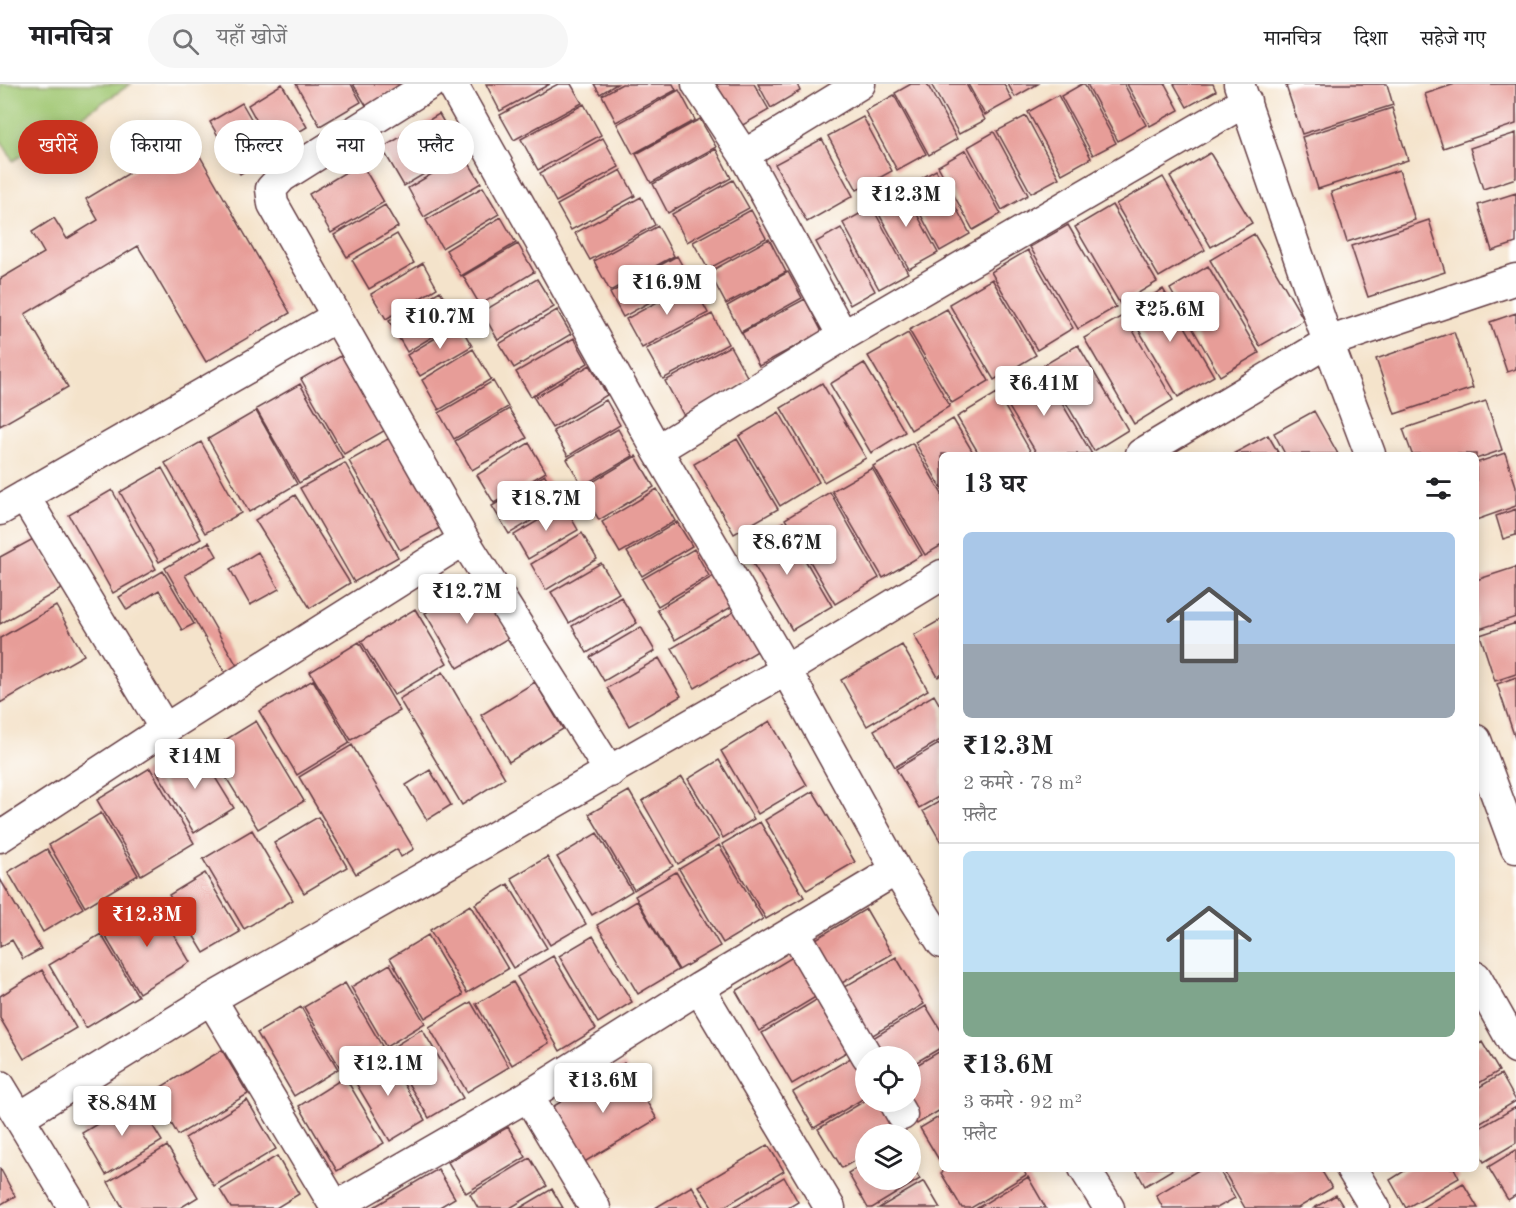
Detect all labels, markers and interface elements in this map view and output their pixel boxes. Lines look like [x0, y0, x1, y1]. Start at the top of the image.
search box [148, 14, 568, 68]
text: मानचित्र [30, 24, 112, 52]
icon: search [169, 25, 202, 58]
text: यहाँ खोजें [217, 27, 287, 49]
text: मानचित्र [1264, 29, 1321, 50]
text: दिशा [1354, 29, 1387, 50]
text: सहेजे गए [1420, 29, 1486, 50]
chip: खरीदें [18, 120, 98, 174]
chip: किराया [110, 120, 202, 174]
chip: फ़िल्टर [214, 120, 304, 174]
chip: नया [316, 120, 385, 174]
chip: फ़्लैट [397, 120, 474, 174]
pin: ₹12.3M [857, 177, 955, 228]
text: ₹12.3M [871, 186, 941, 206]
pin: ₹16.9M [618, 265, 716, 316]
text: ₹16.9M [632, 274, 702, 294]
pin: ₹25.6M [1121, 292, 1219, 343]
pin: ₹10.7M [391, 299, 489, 350]
text: ₹25.6M [1135, 301, 1205, 321]
text: ₹10.7M [405, 308, 475, 328]
pin: ₹6.41M [995, 366, 1093, 417]
text: ₹6.41M [1009, 375, 1079, 395]
text: 13 घर [963, 472, 1026, 498]
icon: filters [1422, 472, 1455, 505]
pin: ₹18.7M [497, 481, 595, 532]
text: ₹18.7M [511, 490, 581, 510]
pin: ₹8.67M [738, 525, 836, 576]
text: ₹8.67M [752, 534, 822, 554]
icon: home [1155, 571, 1263, 679]
pin: ₹12.7M [418, 574, 516, 625]
text: ₹12.7M [432, 583, 502, 603]
text: ₹12.3M [963, 734, 1053, 760]
pin: ₹14M [159, 739, 231, 790]
text: ₹14M [169, 748, 221, 768]
text: 2 कमरे · 78 m² [963, 774, 1082, 794]
text: फ़्लैट [963, 806, 996, 826]
icon: home [1155, 890, 1263, 998]
pin: ₹12.3M [98, 897, 196, 948]
text: ₹12.3M [112, 906, 182, 926]
pin: ₹12.1M [339, 1046, 437, 1097]
map controls [855, 1046, 921, 1190]
button: locate [855, 1046, 921, 1112]
text: ₹13.6M [963, 1053, 1053, 1079]
text: ₹12.1M [353, 1055, 423, 1075]
pin: ₹13.6M [554, 1063, 652, 1114]
text: ₹13.6M [568, 1072, 638, 1092]
pin: ₹8.84M [73, 1086, 171, 1137]
text: 3 कमरे · 92 m² [963, 1093, 1082, 1113]
text: ₹8.84M [87, 1095, 157, 1115]
button: layers [855, 1124, 921, 1190]
text: फ़्लैट [963, 1125, 996, 1145]

